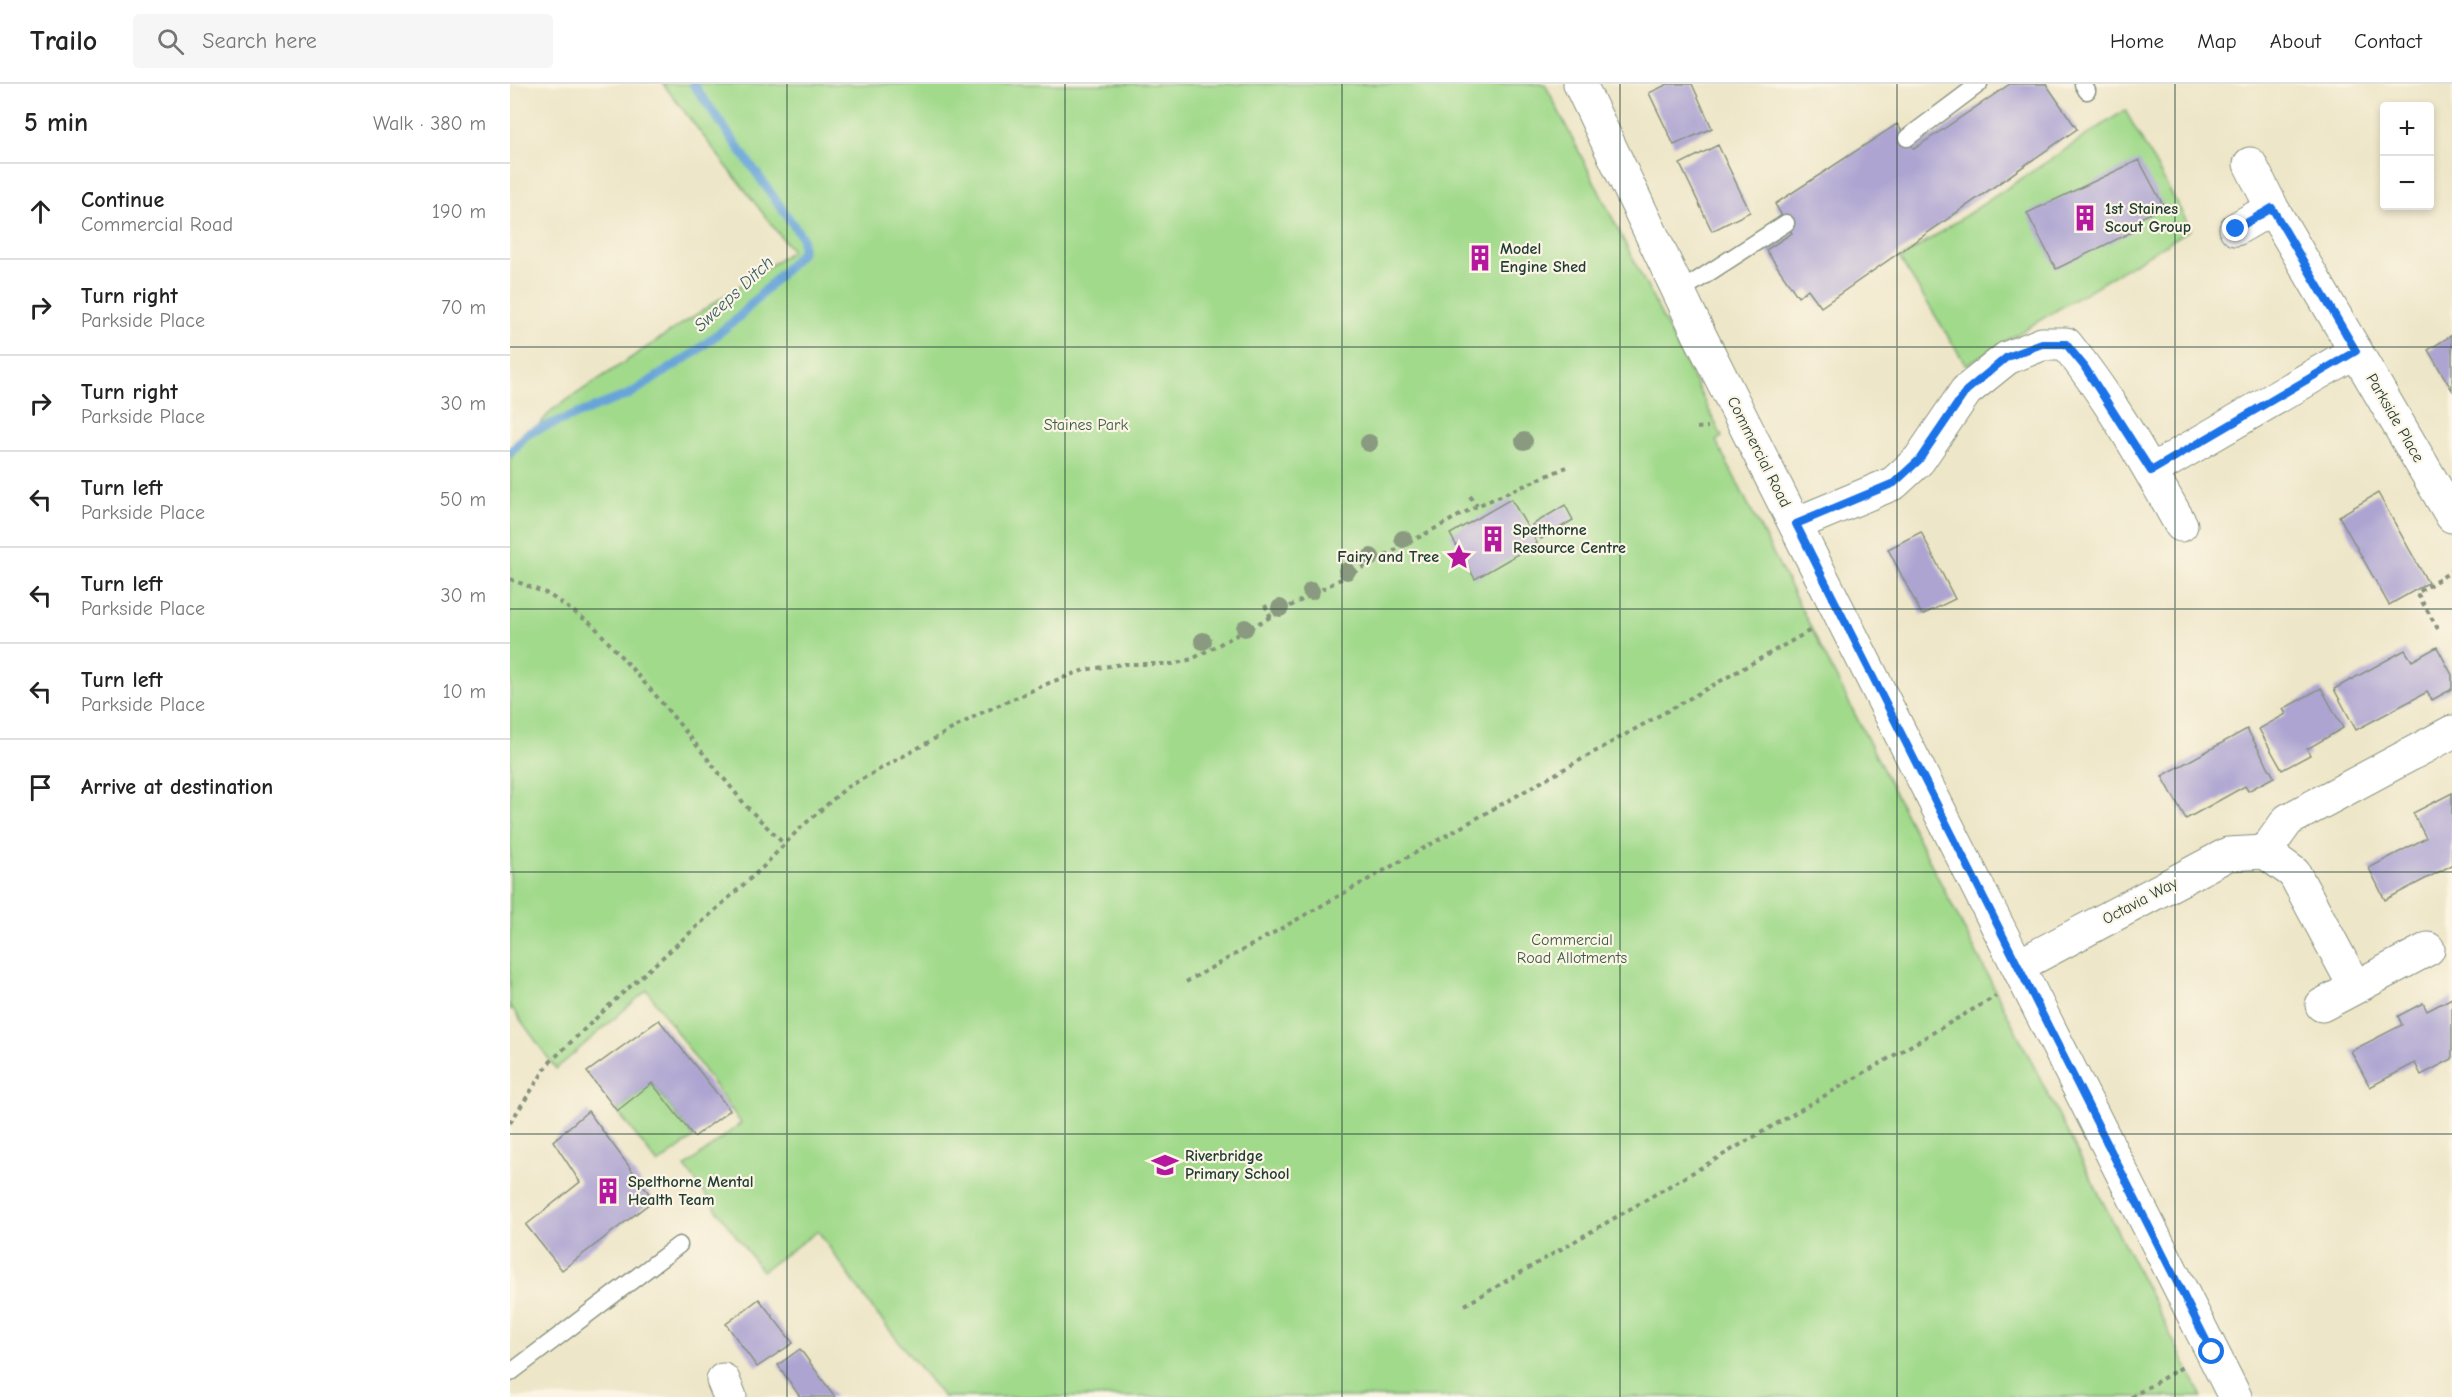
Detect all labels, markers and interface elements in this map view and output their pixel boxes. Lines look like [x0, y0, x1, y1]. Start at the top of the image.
search box [133, 14, 553, 68]
text: Trailo [30, 25, 97, 57]
icon: search [154, 25, 187, 58]
text: Search here [202, 28, 317, 54]
text: Home [2110, 29, 2164, 53]
text: Map [2197, 29, 2237, 53]
text: About [2270, 29, 2321, 53]
text: Contact [2354, 29, 2422, 53]
map controls [2380, 102, 2434, 210]
button: + [2380, 102, 2434, 156]
text: 5 min [24, 108, 88, 138]
text: Walk · 380 m [373, 112, 486, 135]
button: − [2380, 156, 2434, 210]
text: Continue [81, 187, 164, 213]
icon: ahead [24, 195, 57, 228]
text: 190 m [432, 200, 486, 223]
place label: 1st Staines Scout Group [2105, 200, 2191, 236]
building icon: 1st Staines Scout Group [2070, 203, 2100, 233]
text: Commercial Road [81, 213, 233, 236]
route end [2222, 215, 2248, 241]
place label: Model Engine Shed [1500, 240, 1586, 276]
building icon: Model Engine Shed [1465, 243, 1495, 273]
water label: Sweeps Ditch [690, 252, 778, 336]
text: Turn right [81, 283, 178, 309]
icon: right [24, 291, 57, 324]
text: 70 m [441, 296, 486, 319]
text: Parkside Place [81, 309, 205, 332]
street label: Parkside Place [2362, 371, 2428, 465]
text: Turn right [81, 379, 178, 405]
icon: right [24, 387, 57, 420]
text: 30 m [440, 392, 486, 415]
street label: Commercial Road [1723, 394, 1795, 510]
text: Parkside Place [81, 405, 205, 428]
park label: Staines Park [1044, 416, 1128, 434]
text: Turn left [81, 475, 163, 501]
icon: left [24, 483, 57, 516]
text: 50 m [440, 488, 486, 511]
text: Parkside Place [81, 501, 205, 524]
place label: Spelthorne Resource Centre [1513, 521, 1626, 557]
building icon: Spelthorne Resource Centre [1478, 524, 1508, 554]
place icon: Fairy and Tree [1444, 542, 1474, 572]
place label: Fairy and Tree [1337, 548, 1439, 566]
text: Turn left [81, 571, 163, 597]
icon: left [24, 579, 57, 612]
text: 30 m [440, 584, 486, 607]
text: Parkside Place [81, 597, 205, 620]
text: Turn left [81, 667, 163, 693]
icon: left [24, 675, 57, 708]
text: 10 m [443, 680, 486, 703]
text: Parkside Place [81, 693, 205, 716]
icon: arrive [24, 771, 57, 804]
text: Arrive at destination [81, 774, 273, 800]
street label: Octavia Way [2099, 873, 2181, 928]
park label: Commercial Road Allotments [1517, 931, 1628, 967]
place label: Riverbridge Primary School [1185, 1147, 1290, 1183]
school or university icon: Riverbridge Primary School [1150, 1150, 1180, 1180]
place label: Spelthorne Mental Health Team [628, 1173, 754, 1209]
building icon: Spelthorne Mental Health Team [593, 1176, 623, 1206]
route start [2198, 1338, 2224, 1364]

